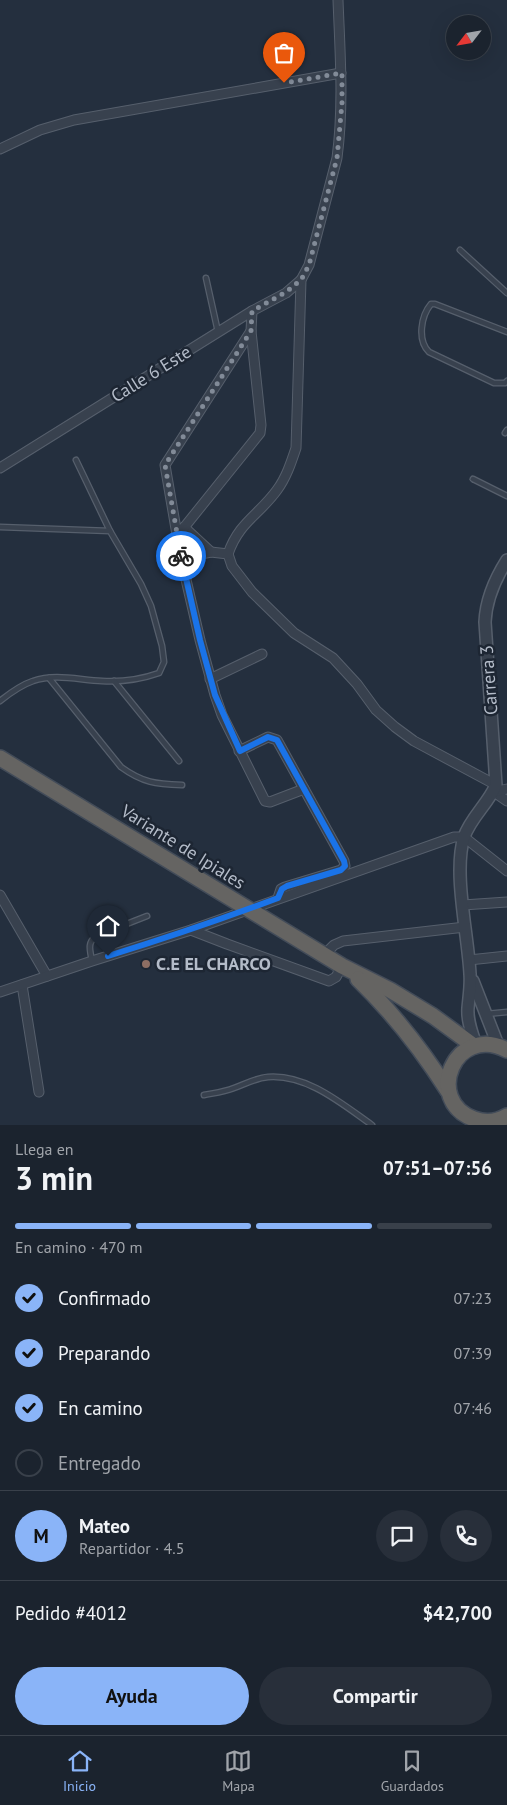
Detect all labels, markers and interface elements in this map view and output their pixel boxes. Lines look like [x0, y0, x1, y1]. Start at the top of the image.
north arrow [446, 15, 491, 60]
map controls [446, 15, 491, 60]
pin [263, 32, 305, 83]
icon: bag [270, 39, 298, 67]
street label: Calle 6 Este [106, 340, 195, 407]
courier [156, 531, 206, 581]
icon: bike [167, 542, 195, 570]
street label: Carrera 3 [475, 644, 502, 716]
street label: Variante de Ipiales [116, 799, 250, 894]
pin [87, 905, 129, 956]
icon: home [94, 912, 122, 940]
place label: C.E EL CHARCO [156, 952, 271, 975]
marker: C.E EL CHARCO [140, 958, 152, 970]
text: Llega en [15, 1139, 74, 1159]
text: 07:51–07:56 [383, 1156, 492, 1180]
text: 3 min [15, 1157, 93, 1199]
text: En camino · 470 m [15, 1237, 143, 1257]
icon: check [15, 1284, 43, 1312]
text: Confirmado [58, 1286, 151, 1310]
text: 07:23 [454, 1288, 492, 1308]
icon: check [15, 1339, 43, 1367]
text: Preparando [58, 1341, 150, 1365]
text: 07:39 [454, 1343, 492, 1363]
icon: check [15, 1394, 43, 1422]
text: En camino [58, 1396, 143, 1420]
text: 07:46 [454, 1398, 492, 1418]
text: Entregado [58, 1451, 141, 1475]
button: chat [376, 1510, 428, 1562]
button: phone [440, 1510, 492, 1562]
text: Mateo [79, 1514, 130, 1538]
text: M [33, 1524, 49, 1548]
text: Repartidor · 4.5 [79, 1538, 184, 1558]
text: Pedido #4012 [15, 1601, 127, 1625]
text: $42,700 [423, 1601, 492, 1625]
button: Ayuda [15, 1667, 249, 1725]
button: Compartir [259, 1667, 492, 1725]
tab: Inicio [63, 1747, 96, 1795]
tab: Mapa [222, 1747, 255, 1795]
tab: Guardados [381, 1747, 444, 1795]

